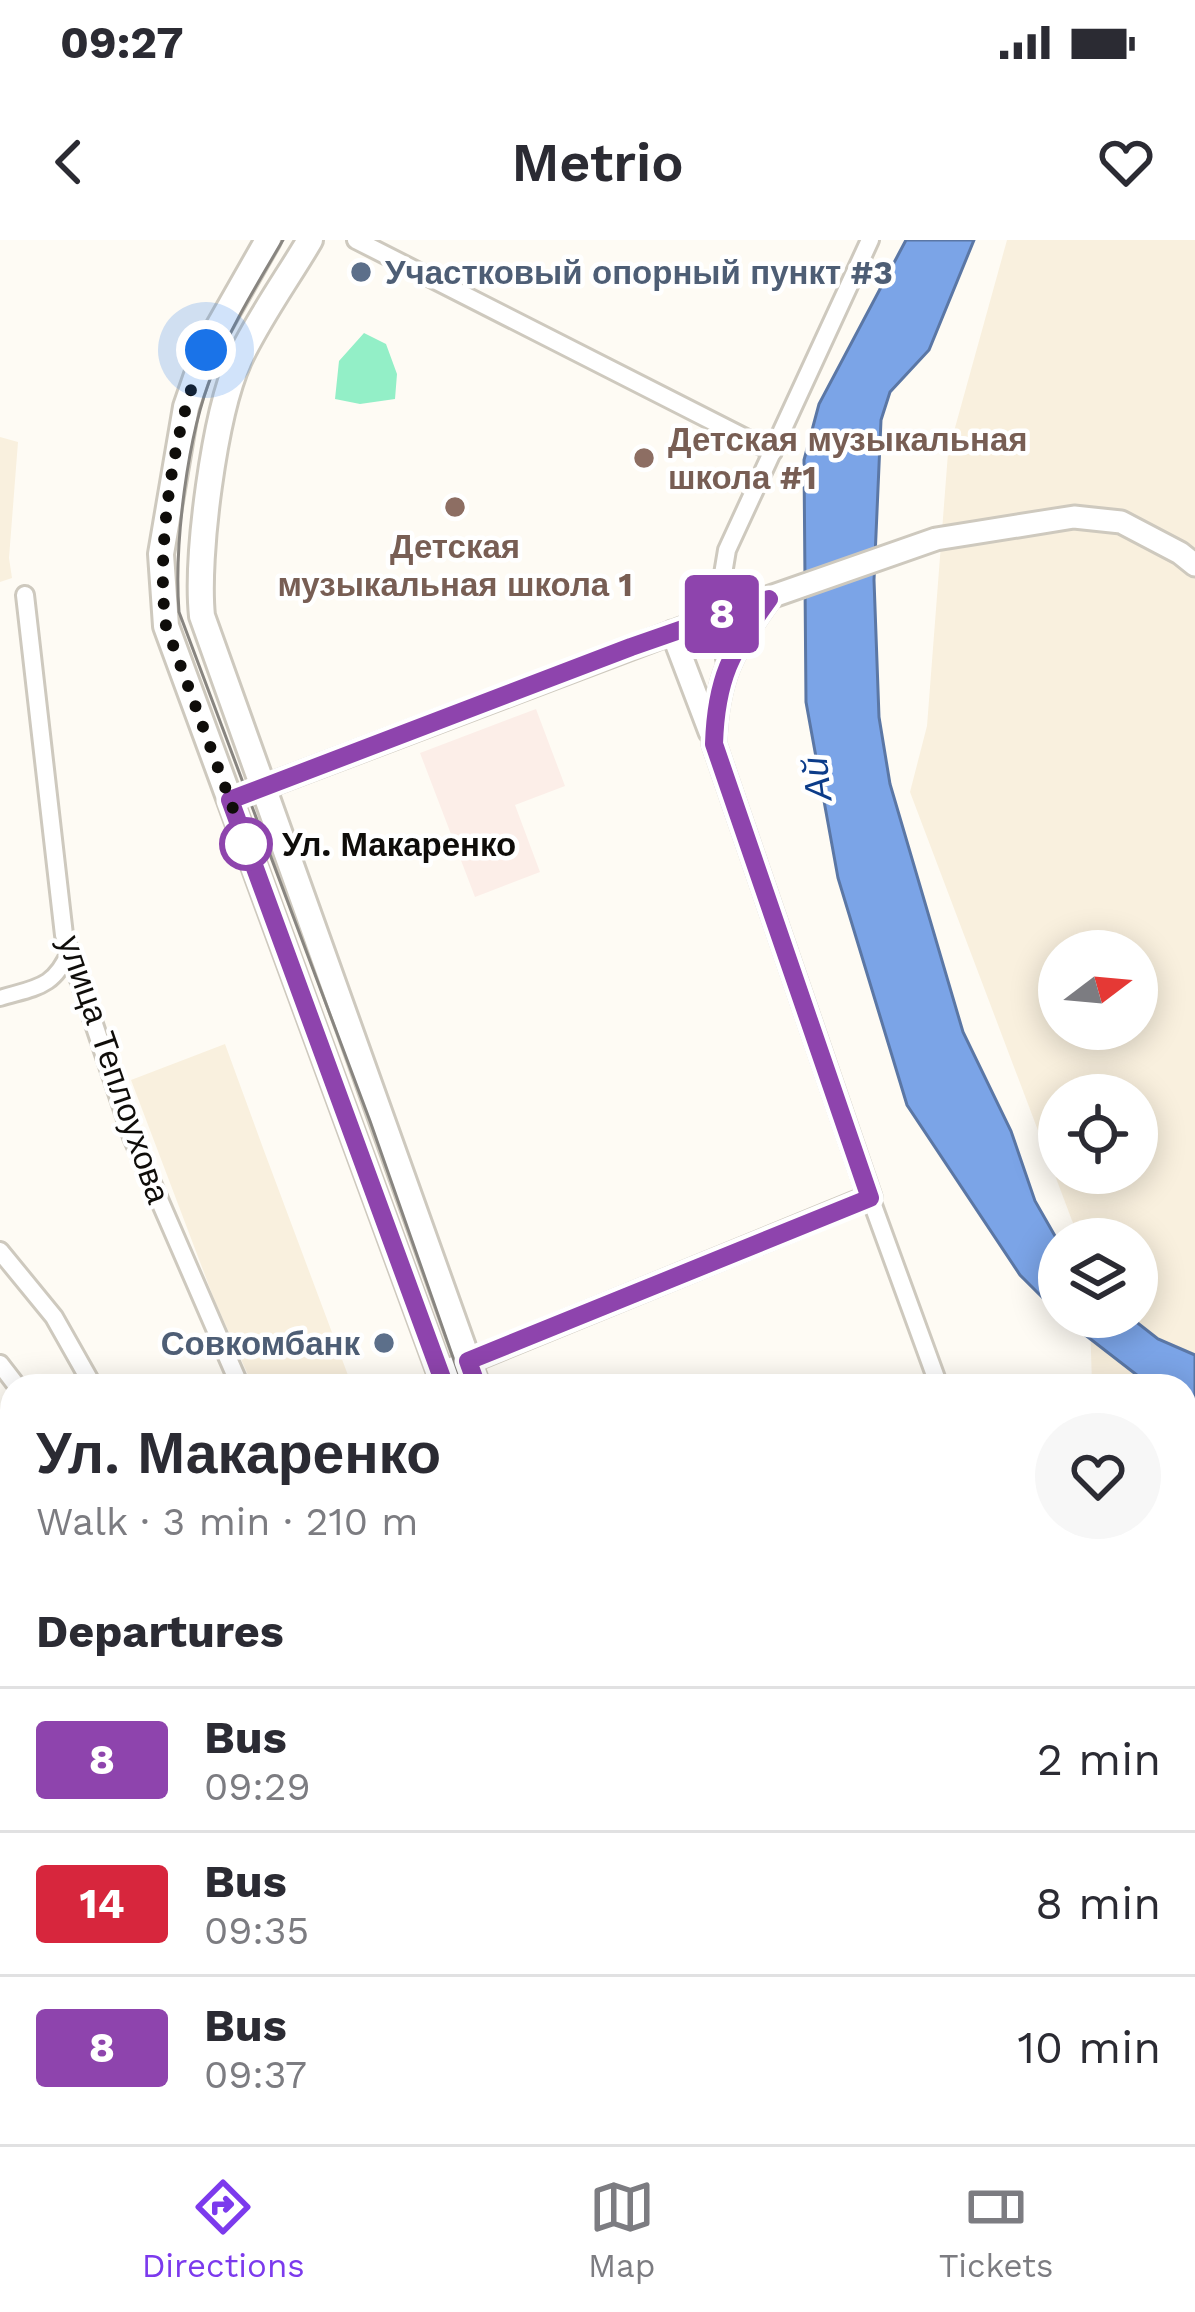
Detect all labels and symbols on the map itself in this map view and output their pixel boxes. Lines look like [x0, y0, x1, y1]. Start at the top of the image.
place label: Участковый опорный пункт #3 [385, 253, 893, 292]
marker: Участковый опорный пункт #3 [348, 259, 374, 285]
your location [176, 320, 236, 380]
place label: Детская музыкальная школа #1 [668, 420, 1028, 497]
marker: Детская музыкальная школа #1 [631, 445, 657, 471]
marker: Детская музыкальная школа 1 [442, 494, 468, 520]
place label: Детская музыкальная школа 1 [277, 527, 633, 604]
line badge: 8 [683, 575, 761, 653]
water label: Ай [793, 754, 841, 805]
marker: Ул. Макаренко [221, 819, 271, 869]
place label: Ул. Макаренко [282, 825, 516, 864]
street label: улица Теплоухова [50, 930, 179, 1209]
north arrow [1038, 930, 1158, 1050]
place label: Совкомбанк [161, 1324, 360, 1363]
marker: Совкомбанк [371, 1330, 397, 1356]

